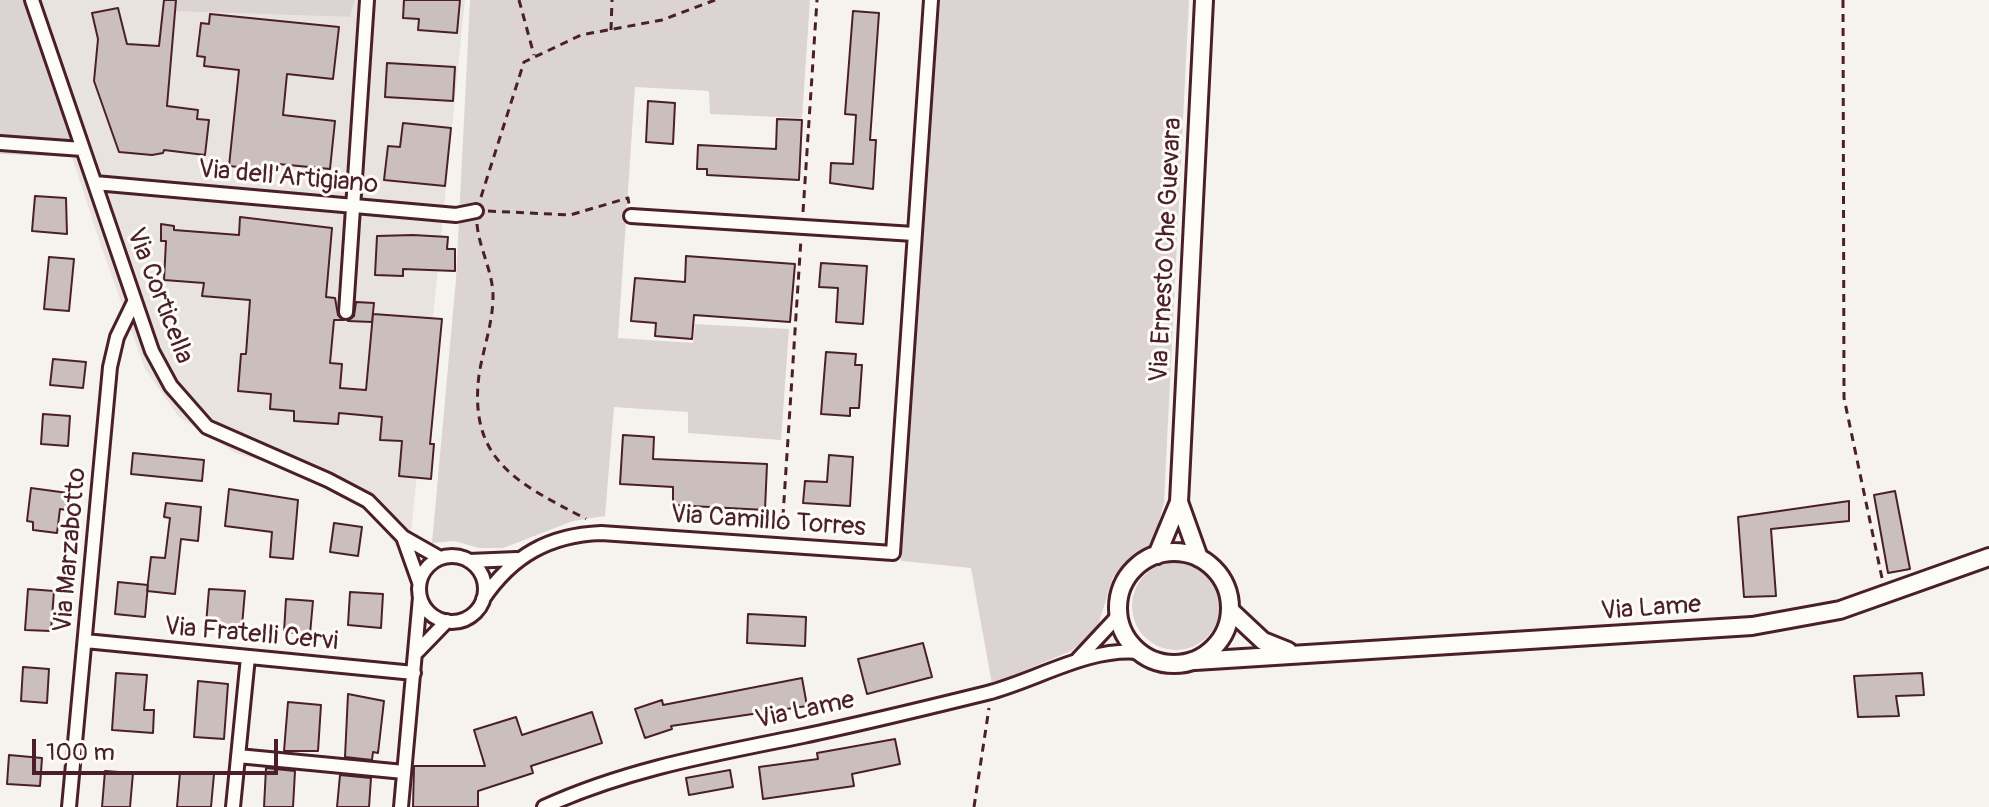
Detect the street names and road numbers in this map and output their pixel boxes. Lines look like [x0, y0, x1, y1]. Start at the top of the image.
street label: Via Ernesto Che Guevara [1144, 117, 1190, 383]
street label: Via dell'Artigiano [197, 155, 379, 201]
street label: Via Corticella [119, 224, 199, 368]
street label: Via Marzabotto [48, 466, 94, 634]
street label: Via Camillo Torres [669, 500, 867, 544]
street label: Via Lame [1600, 590, 1702, 628]
street label: Via Fratelli Cervi [163, 612, 339, 658]
street label: Via Lame [753, 685, 857, 737]

